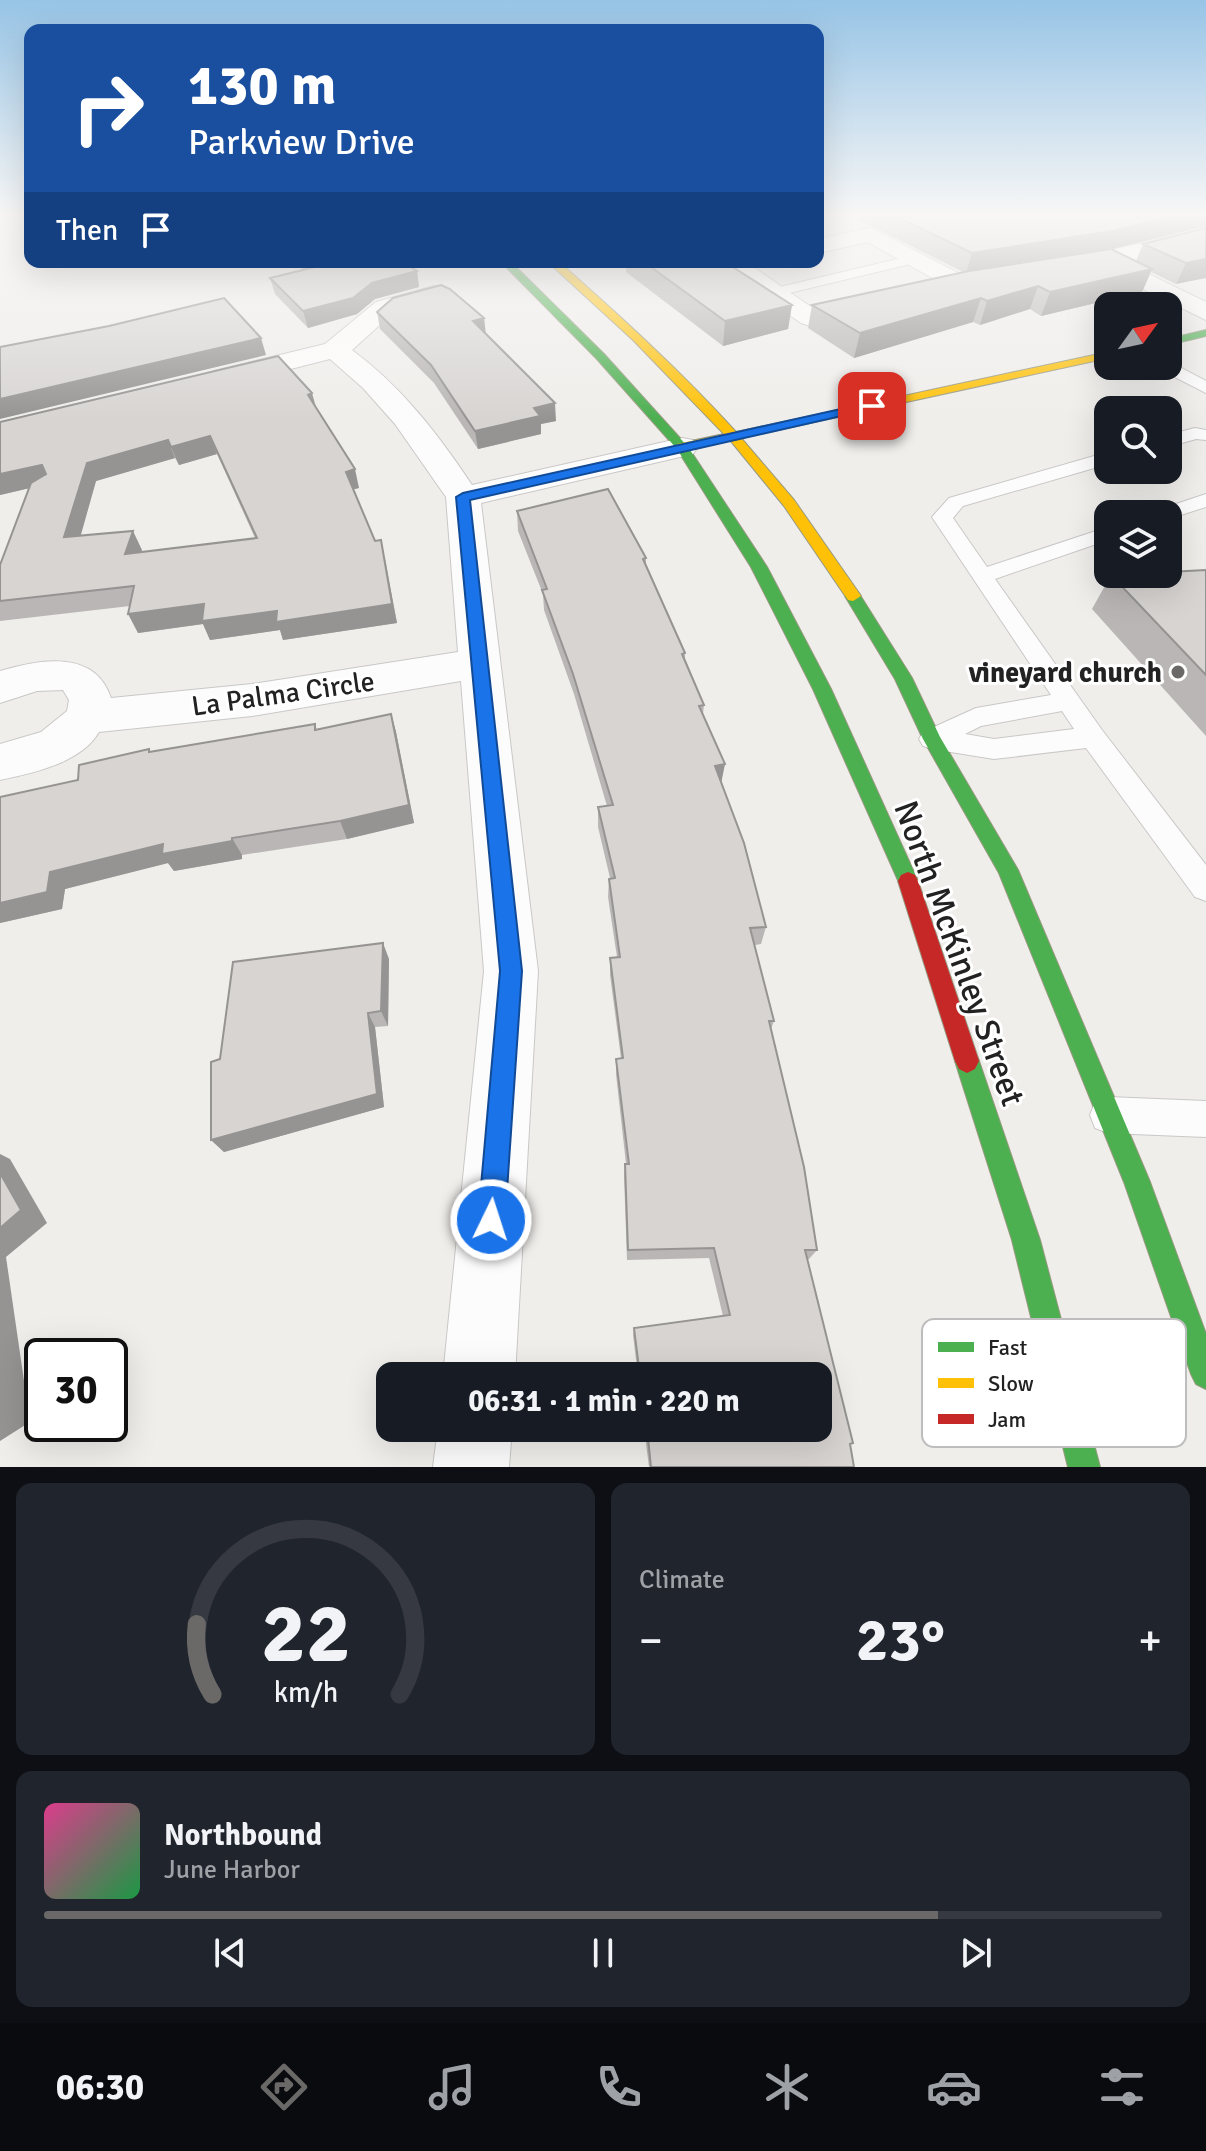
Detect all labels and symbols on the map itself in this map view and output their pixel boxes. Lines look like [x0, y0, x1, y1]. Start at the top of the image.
north arrow [1094, 292, 1182, 380]
pin [838, 372, 906, 440]
place label: vineyard church [968, 656, 1162, 690]
marker: vineyard church [1169, 663, 1187, 681]
street label: La Palma Circle [189, 664, 377, 724]
street label: North McKinley Street [884, 795, 1034, 1112]
position arrow [449, 1178, 533, 1262]
legend [922, 1319, 1186, 1447]
text: Fast [988, 1334, 1028, 1361]
speed limit sign: 30 [24, 1338, 128, 1442]
text: Slow [988, 1370, 1034, 1397]
text: Jam [988, 1406, 1026, 1433]

